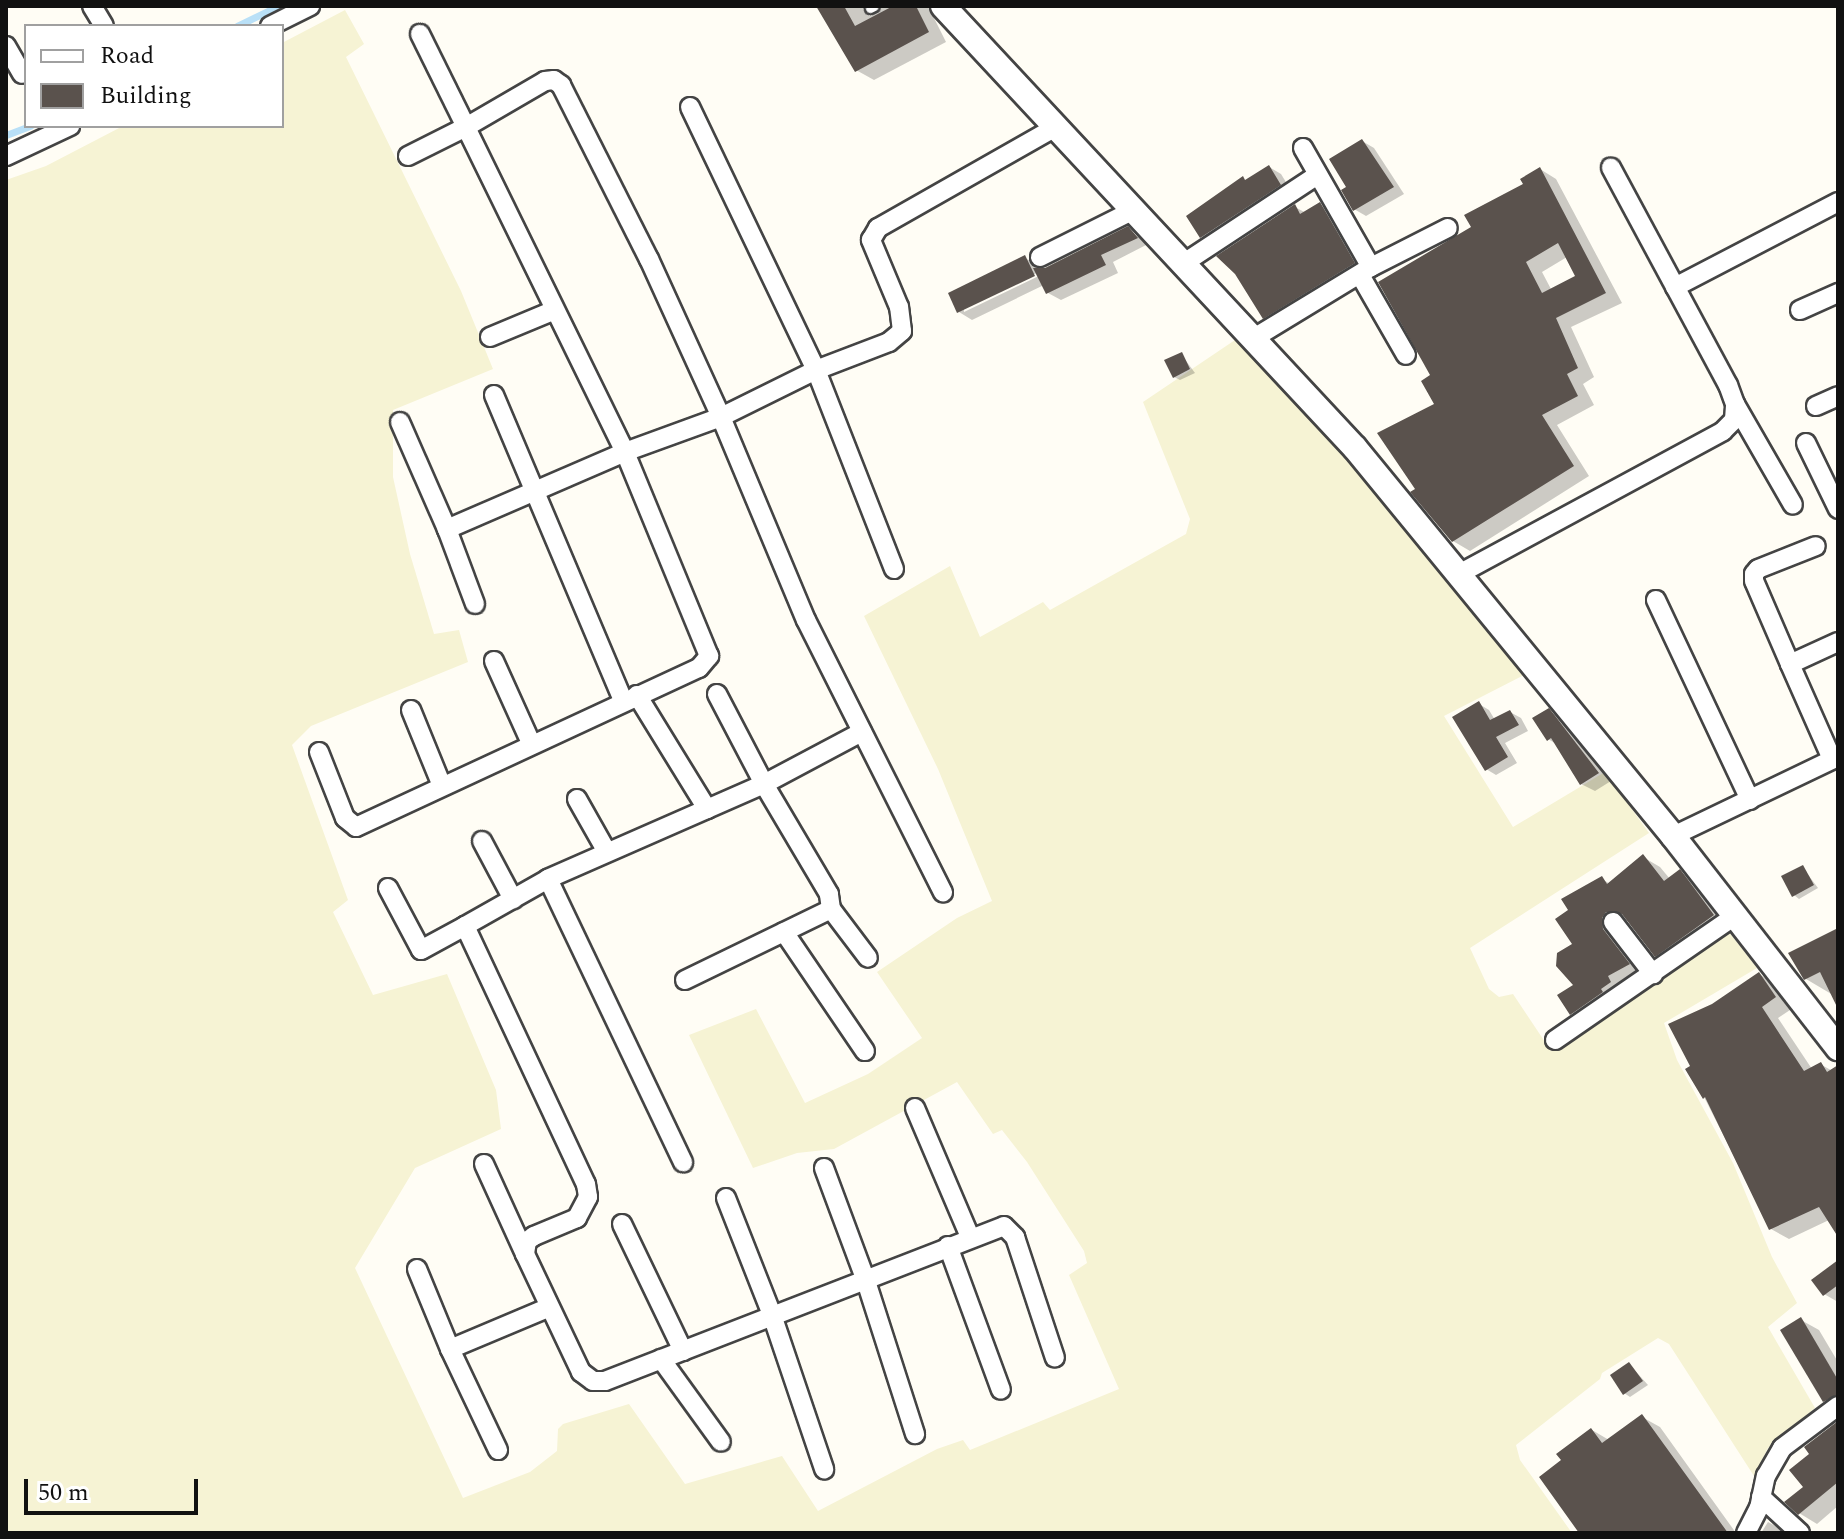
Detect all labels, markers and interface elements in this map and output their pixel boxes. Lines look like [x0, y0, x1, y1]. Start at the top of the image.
legend [24, 24, 284, 128]
text: Road [100, 38, 154, 74]
text: Building [100, 78, 192, 114]
scale bar [28, 1463, 202, 1513]
text: 50 m [38, 1475, 89, 1511]

